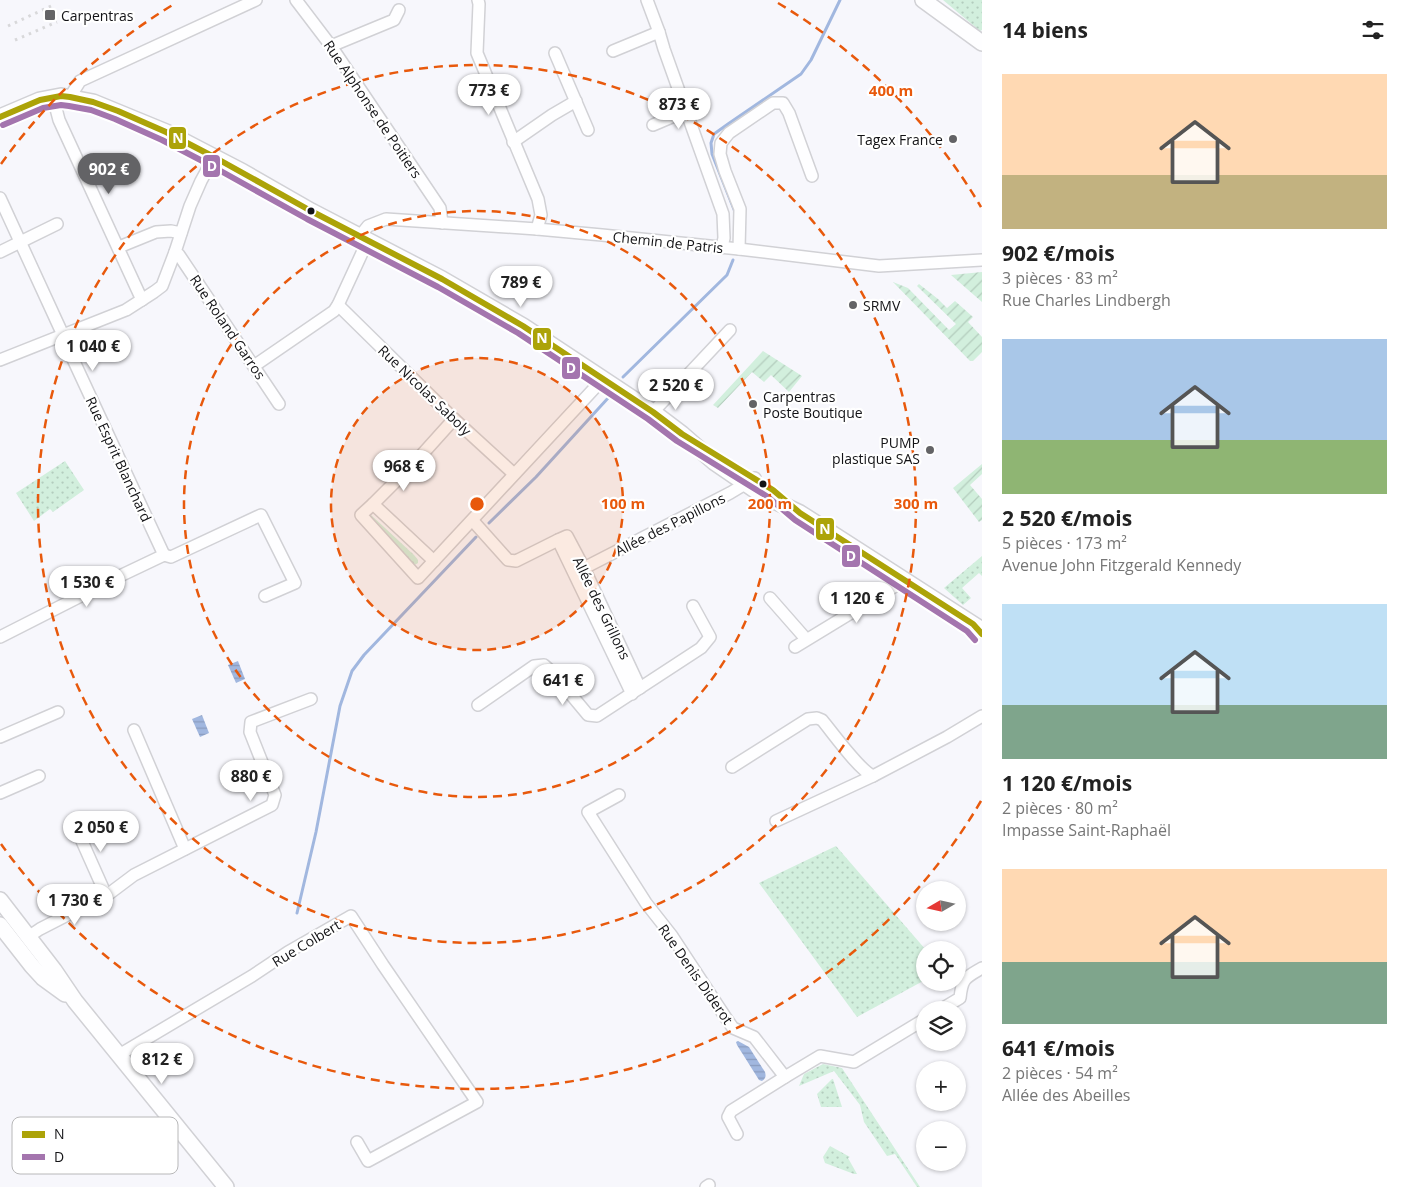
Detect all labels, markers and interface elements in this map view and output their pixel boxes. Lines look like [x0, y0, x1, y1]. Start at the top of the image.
place label: Carpentras [61, 6, 134, 25]
marker: Carpentras [43, 8, 57, 22]
text: 14 biens [1002, 16, 1088, 44]
icon: filters [1359, 16, 1387, 44]
street label: Rue Alphonse de Poitiers [320, 36, 427, 182]
pin: 773 € [454, 74, 524, 116]
text: 773 € [469, 79, 509, 101]
text: 400 m [869, 80, 913, 100]
pin: 873 € [644, 88, 714, 130]
text: 873 € [659, 93, 699, 115]
icon: home [1150, 107, 1240, 197]
line badge: N [168, 126, 187, 150]
text: N [172, 128, 184, 147]
place label: Tagex France [857, 130, 943, 149]
marker: Tagex France [947, 133, 959, 145]
pin: 902 € [74, 152, 144, 195]
line badge: D [202, 154, 221, 178]
text: D [207, 156, 217, 175]
text: 902 € [89, 158, 129, 180]
unlabelled marker [306, 206, 316, 216]
street label: Chemin de Patris [612, 227, 725, 257]
text: 902 €/mois [1002, 239, 1115, 267]
pin: 789 € [486, 266, 556, 308]
text: 3 pièces · 83 m² [1002, 267, 1118, 289]
street label: Rue Roland Garros [186, 271, 270, 383]
text: 789 € [501, 271, 541, 293]
text: Rue Charles Lindbergh [1002, 289, 1171, 311]
place label: SRMV [863, 296, 901, 315]
marker: SRMV [847, 299, 859, 311]
line badge: N [532, 327, 552, 351]
text: N [536, 328, 548, 347]
pin: 1 040 € [47, 330, 139, 372]
text: 1 040 € [66, 335, 120, 357]
street label: Rue Nicolas Saboly [374, 341, 476, 440]
line badge: D [561, 356, 581, 380]
text: D [566, 358, 576, 377]
pin: 2 520 € [630, 368, 722, 411]
icon: home [1150, 372, 1240, 462]
text: 2 520 € [649, 374, 703, 396]
place label: Carpentras Poste Boutique [763, 387, 863, 422]
street label: Rue Esprit Blanchard [82, 393, 156, 525]
marker: Carpentras Poste Boutique [747, 398, 759, 410]
place label: PUMP plastique SAS [832, 433, 920, 468]
marker: PUMP plastique SAS [924, 444, 936, 456]
pin: 968 € [369, 450, 439, 492]
text: 968 € [384, 455, 424, 477]
unlabelled marker [758, 479, 768, 489]
street label: Allée des Papillons [612, 488, 729, 560]
text: 100 m [601, 493, 645, 513]
text: 200 m [748, 493, 792, 513]
text: 300 m [894, 493, 938, 513]
centre of rings [468, 495, 486, 513]
text: 2 520 €/mois [1002, 504, 1132, 532]
line badge: N [815, 517, 835, 541]
text: N [819, 519, 831, 538]
text: 5 pièces · 173 m² [1002, 532, 1127, 554]
line badge: D [841, 544, 861, 568]
text: D [846, 546, 856, 565]
street label: Allée des Grillons [569, 553, 635, 663]
text: Avenue John Fitzgerald Kennedy [1002, 554, 1241, 576]
pin: 1 530 € [41, 566, 133, 608]
text: 1 530 € [60, 571, 114, 593]
pin: 1 120 € [811, 582, 903, 624]
text: 1 120 € [830, 587, 884, 609]
icon: home [1150, 637, 1240, 727]
pin: 641 € [528, 664, 598, 706]
text: 641 € [543, 669, 583, 691]
pin: 880 € [216, 760, 286, 802]
text: 880 € [231, 765, 271, 787]
text: 1 120 €/mois [1002, 769, 1132, 797]
text: 2 pièces · 80 m² [1002, 797, 1118, 819]
pin: 2 050 € [55, 810, 147, 853]
text: 2 050 € [74, 816, 128, 838]
text: Impasse Saint-Raphaël [1002, 819, 1171, 841]
north arrow [916, 881, 966, 931]
map controls [916, 881, 966, 1171]
pin: 1 730 € [29, 884, 121, 926]
text: 1 730 € [48, 889, 102, 911]
icon: home [1150, 902, 1240, 992]
street label: Rue Colbert [268, 915, 344, 971]
street label: Rue Denis Diderot [654, 920, 738, 1028]
button: locate [916, 941, 966, 991]
button: layers [916, 1001, 966, 1051]
text: 641 €/mois [1002, 1034, 1115, 1062]
pin: 812 € [127, 1042, 197, 1085]
text: 812 € [142, 1048, 182, 1070]
button: + [916, 1061, 966, 1111]
text: 2 pièces · 54 m² [1002, 1062, 1118, 1084]
text: Allée des Abeilles [1002, 1084, 1131, 1106]
legend [12, 1117, 178, 1174]
button: − [916, 1121, 966, 1171]
text: N [54, 1124, 65, 1143]
text: D [54, 1147, 64, 1166]

